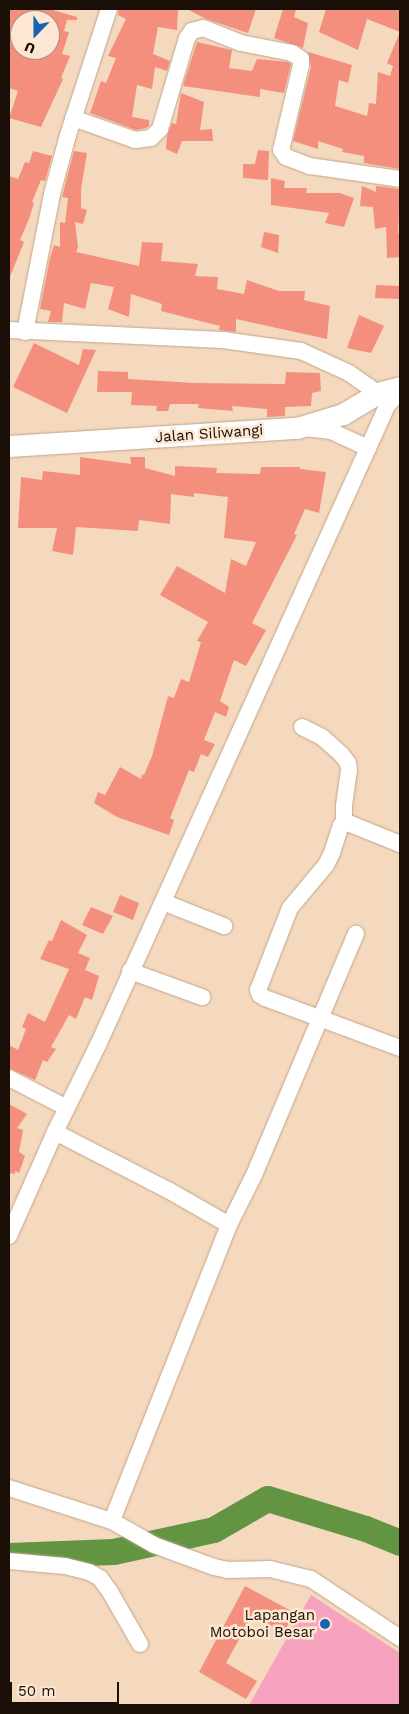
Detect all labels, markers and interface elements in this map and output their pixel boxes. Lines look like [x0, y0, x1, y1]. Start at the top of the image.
north arrow [10, 10, 60, 60]
text: U [22, 39, 37, 57]
street label: Jalan Siliwangi [154, 421, 264, 447]
place label: Lapangan Motoboi Besar [210, 1606, 315, 1641]
marker: Lapangan Motoboi Besar [319, 1618, 331, 1630]
scale bar [12, 1672, 121, 1704]
text: 50 m [18, 1682, 55, 1700]

